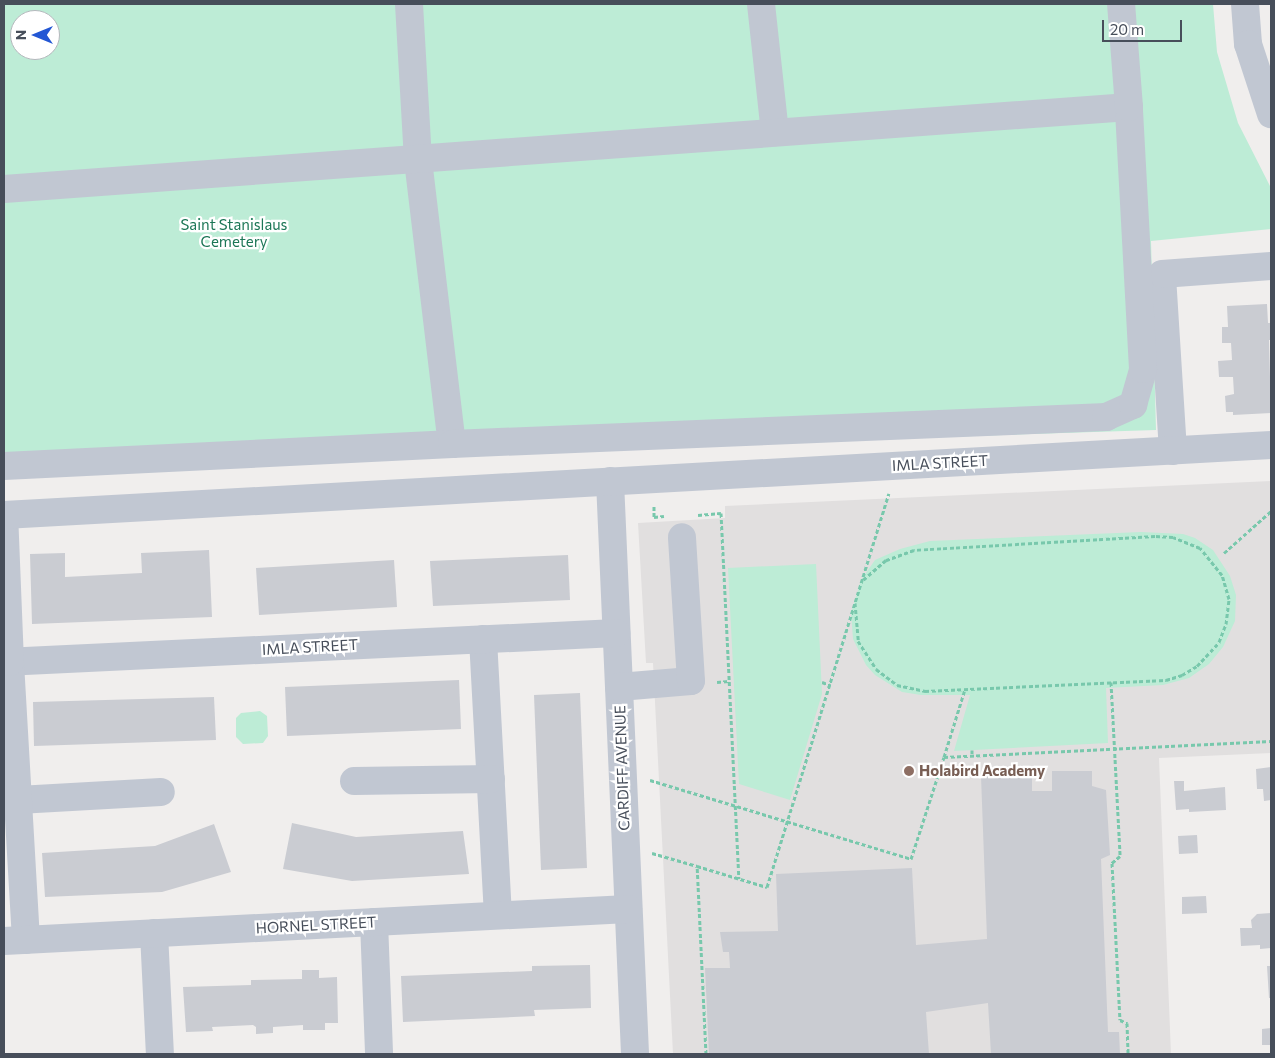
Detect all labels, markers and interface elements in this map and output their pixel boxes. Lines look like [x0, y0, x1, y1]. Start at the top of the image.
north arrow [10, 10, 60, 60]
scale bar [1105, 10, 1185, 42]
text: 20 m [1110, 20, 1144, 38]
text: N [12, 30, 29, 40]
park label: Saint Stanislaus Cemetery [181, 215, 287, 250]
street label: IMLA STREET [892, 451, 988, 475]
street label: IMLA STREET [262, 635, 358, 659]
street label: CARDIFF AVENUE [611, 705, 633, 831]
place label: Holabird Academy [919, 762, 1045, 780]
marker: Holabird Academy [903, 765, 915, 777]
street label: HORNEL STREET [255, 913, 377, 937]

